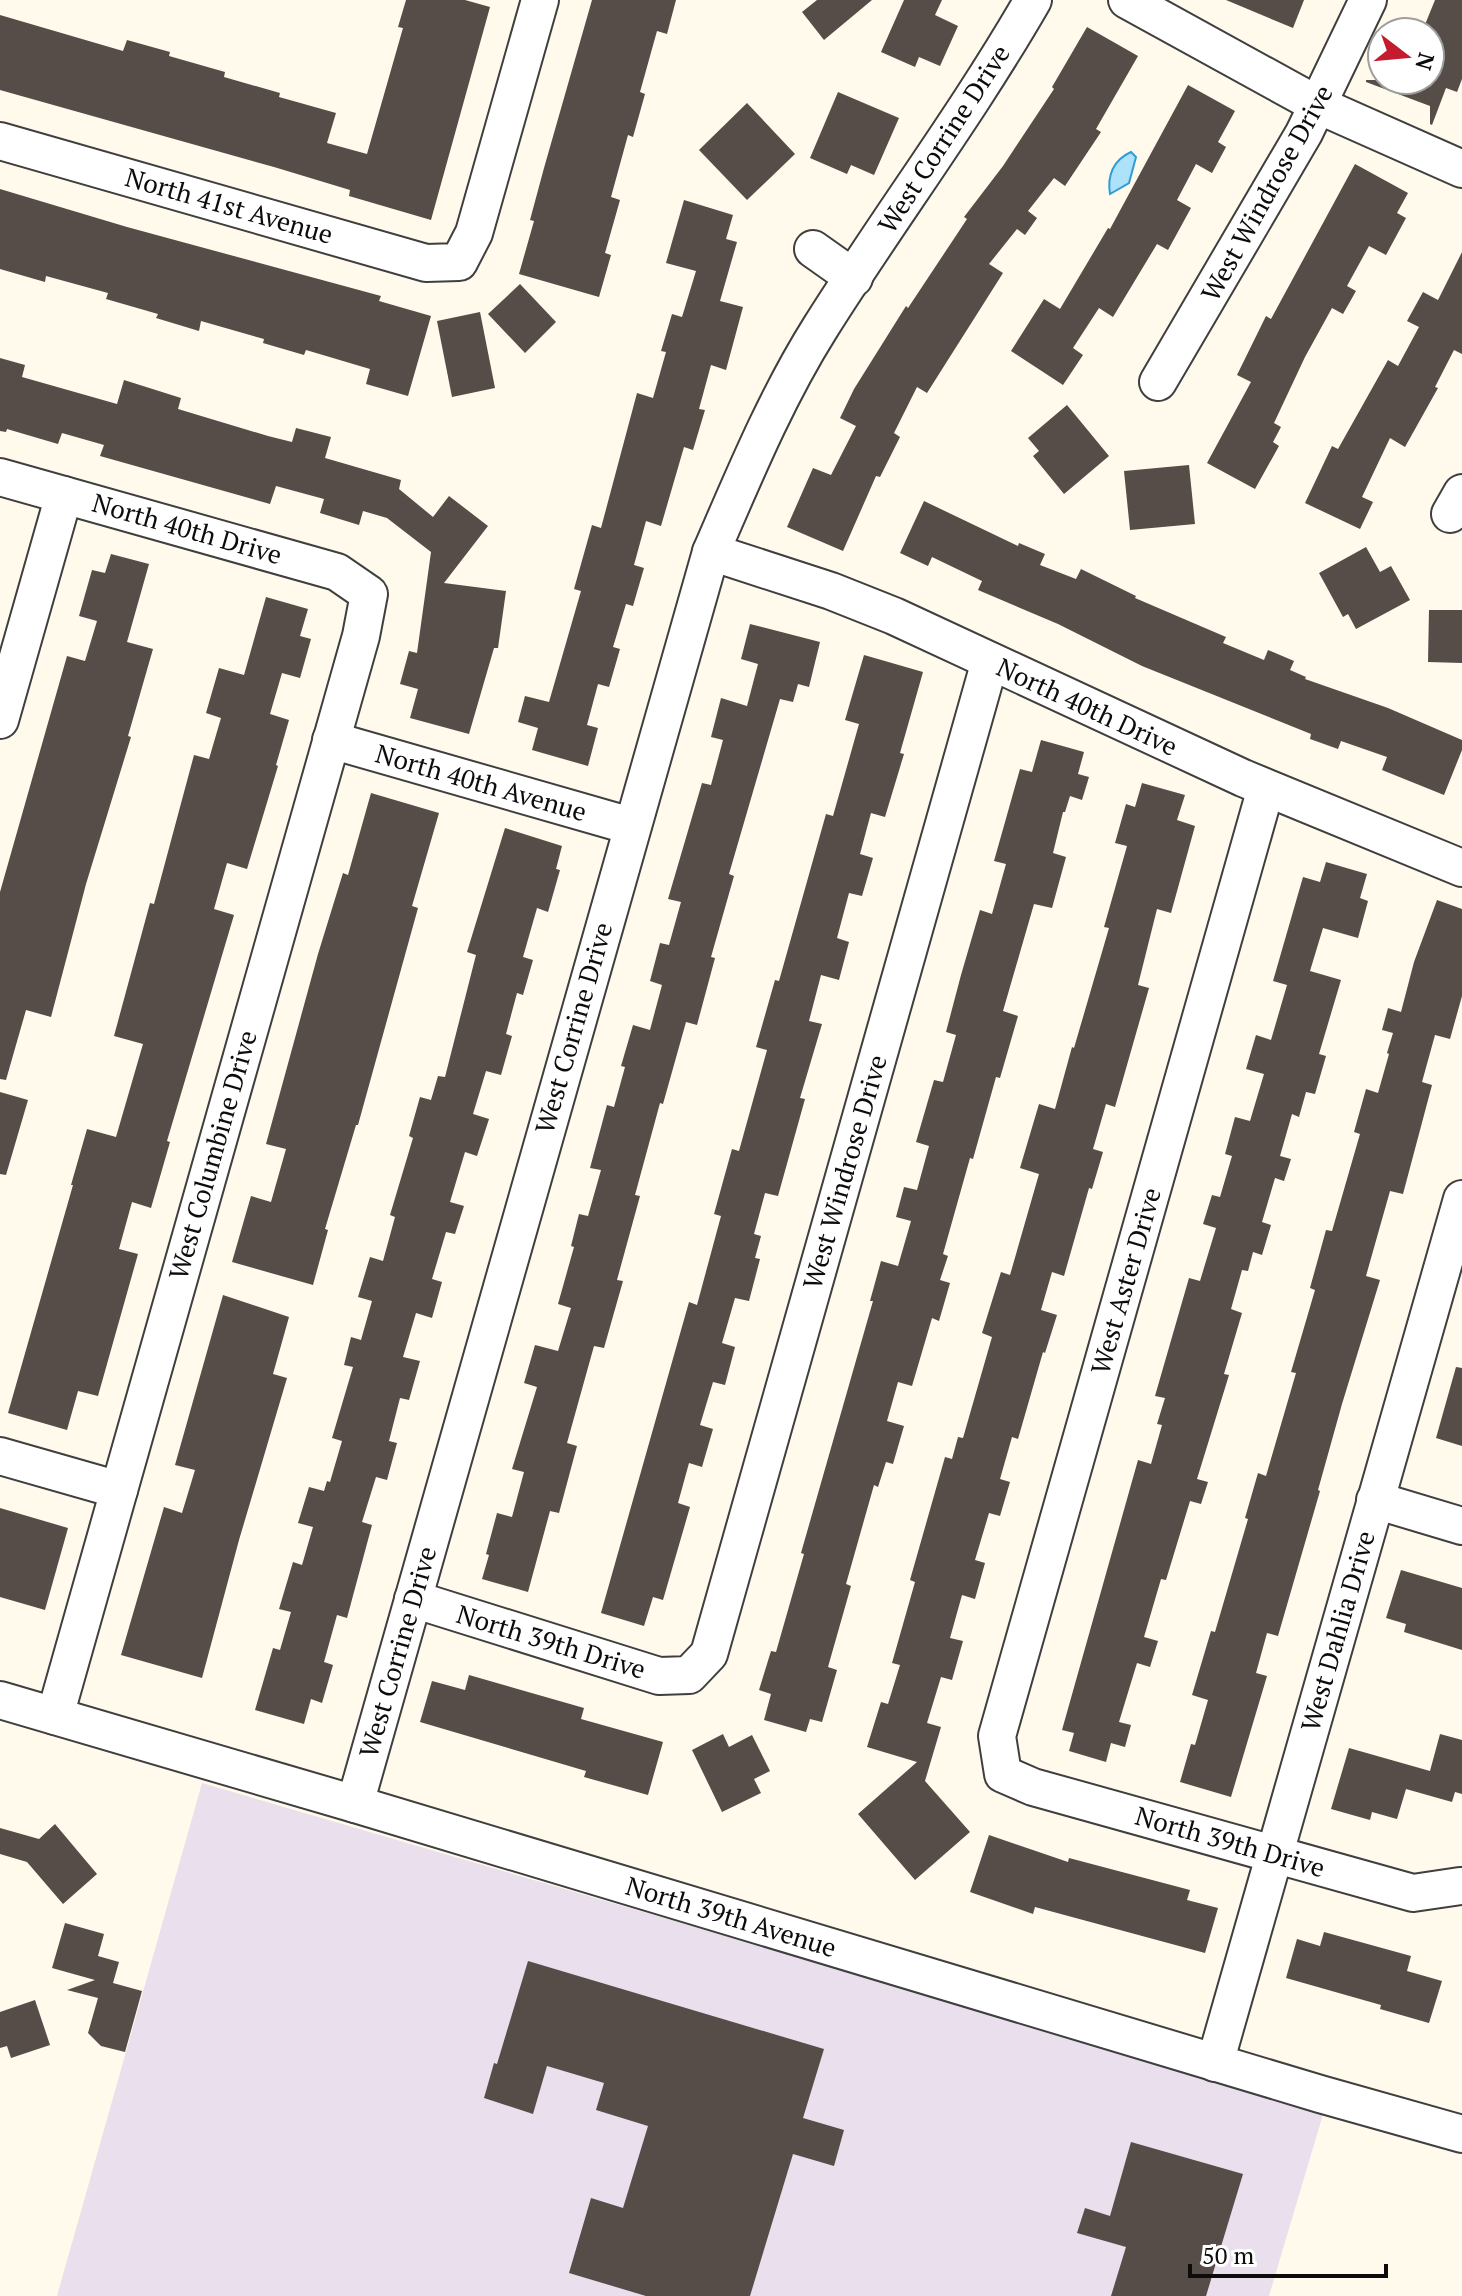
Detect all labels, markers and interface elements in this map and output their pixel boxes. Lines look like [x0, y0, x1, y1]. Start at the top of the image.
north arrow [1366, 16, 1446, 96]
street label: West Corrine Drive [870, 38, 1017, 239]
text: N [1409, 50, 1442, 74]
street label: West Windrose Drive [1193, 78, 1340, 307]
street label: North 41st Avenue [122, 159, 337, 251]
street label: North 40th Drive [89, 485, 286, 571]
street label: North 40th Drive [992, 649, 1183, 763]
street label: North 40th Avenue [372, 736, 591, 828]
street label: West Corrine Drive [527, 918, 619, 1137]
street label: West Columbine Drive [160, 1026, 264, 1283]
street label: West Windrose Drive [794, 1051, 894, 1293]
street label: West Aster Drive [1082, 1184, 1168, 1378]
street label: West Dahlia Drive [1292, 1527, 1382, 1735]
street label: West Corrine Drive [351, 1542, 443, 1761]
street label: North 39th Drive [453, 1596, 650, 1686]
street label: North 39th Drive [1132, 1798, 1329, 1884]
street label: North 39th Avenue [622, 1868, 841, 1964]
scale bar [1190, 2228, 1386, 2278]
text: 50 m [1202, 2239, 1254, 2271]

